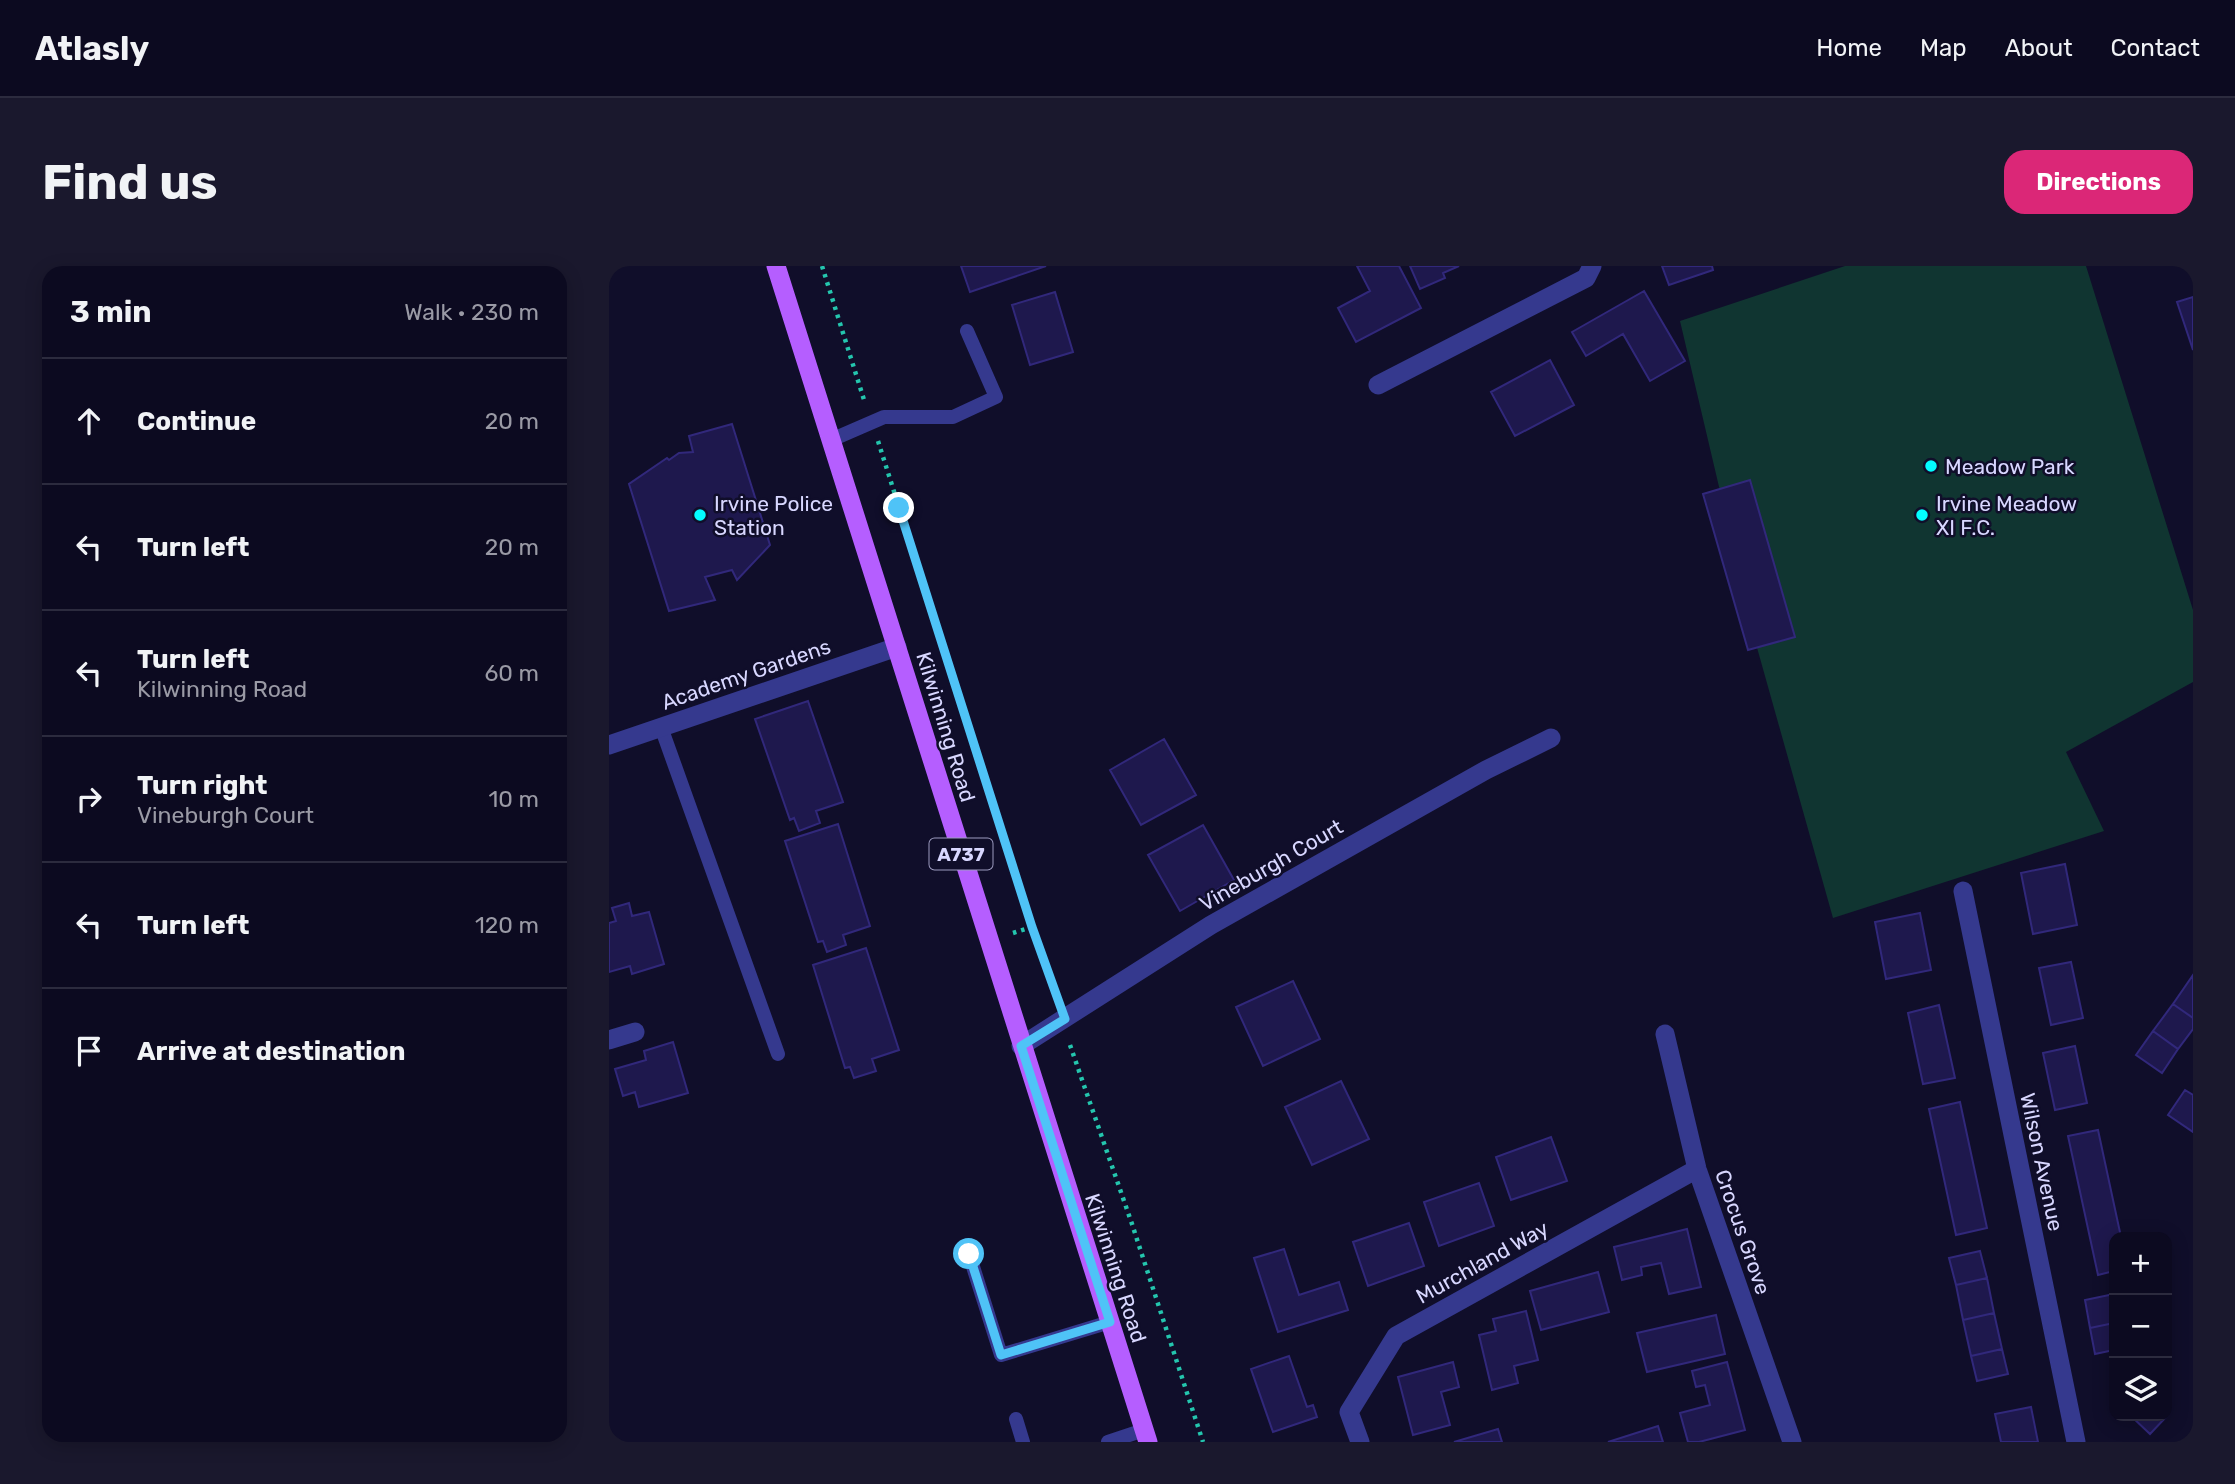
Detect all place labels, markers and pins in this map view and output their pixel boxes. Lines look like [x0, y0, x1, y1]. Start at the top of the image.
place label: Meadow Park [1945, 454, 2075, 479]
marker: Meadow Park [1923, 458, 1939, 474]
place label: Irvine Police Station [714, 491, 833, 540]
place label: Irvine Meadow XI F.C. [1936, 491, 2077, 540]
marker: Irvine Police Station [692, 507, 708, 523]
marker: Irvine Meadow XI F.C. [1914, 507, 1930, 523]

